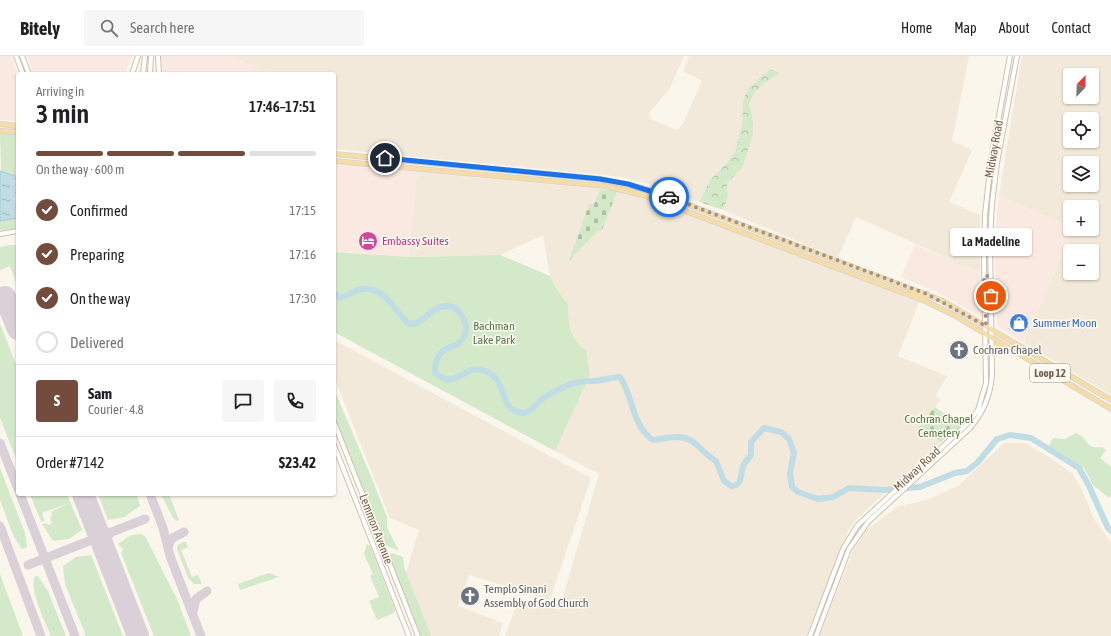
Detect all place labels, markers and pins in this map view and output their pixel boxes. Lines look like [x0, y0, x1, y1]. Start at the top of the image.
pin [368, 141, 402, 175]
callout: La Madeline [950, 228, 1032, 256]
hotel icon: Embassy Suites [357, 230, 379, 252]
place label: Embassy Suites [382, 234, 449, 248]
pin [974, 279, 1008, 313]
shop icon: Summer Moon [1008, 312, 1030, 334]
place label: Summer Moon [1033, 316, 1097, 330]
church icon: Cochran Chapel [948, 339, 970, 361]
place label: Cochran Chapel [973, 343, 1043, 357]
place label: Templo Sinani Assembly of God Church [484, 582, 589, 610]
church icon: Templo Sinani Assembly of God Church [459, 585, 481, 607]

